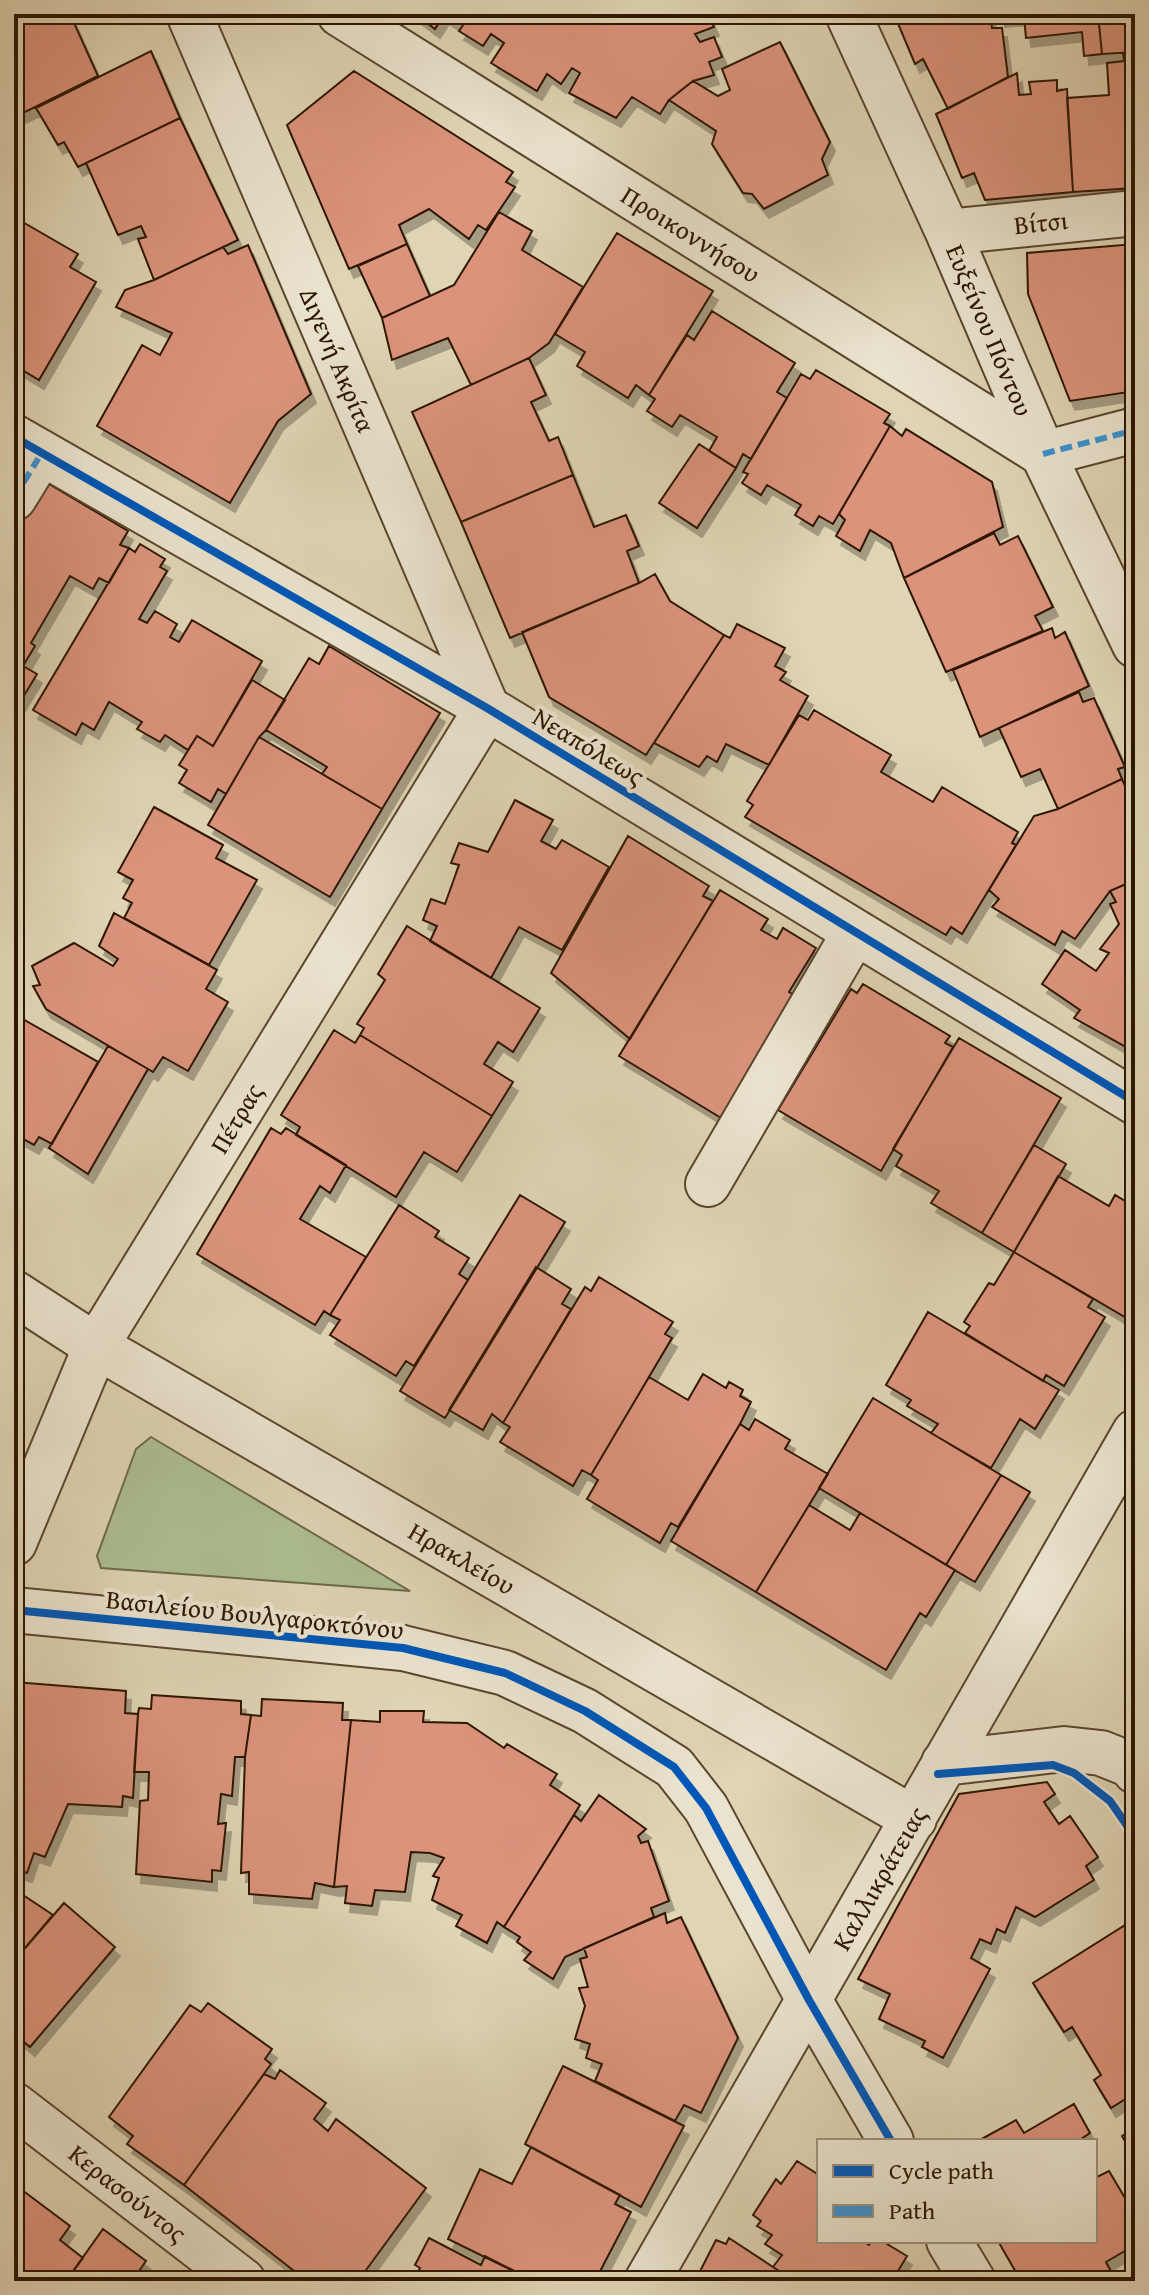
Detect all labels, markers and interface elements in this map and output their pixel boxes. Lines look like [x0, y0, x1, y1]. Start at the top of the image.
street label: Προικοννήσου [614, 176, 768, 292]
street label: Βίτσι [1012, 200, 1070, 244]
street label: Ευξείνου Πόντου [936, 238, 1044, 422]
street label: Διγενή Ακρίτα [290, 281, 386, 439]
street label: Νεαπόλεως [526, 697, 652, 795]
street label: Πέτρας [200, 1075, 272, 1161]
street label: Ηρακλείου [401, 1512, 523, 1604]
street label: Βασιλείου Βουλγαροκτόνου [104, 1579, 406, 1649]
street label: Καλλικράτειας [822, 1799, 936, 1957]
street label: Κερασούντος [60, 2134, 196, 2252]
legend [817, 2139, 1097, 2243]
text: Cycle path [889, 2153, 994, 2188]
text: Path [889, 2193, 936, 2228]

